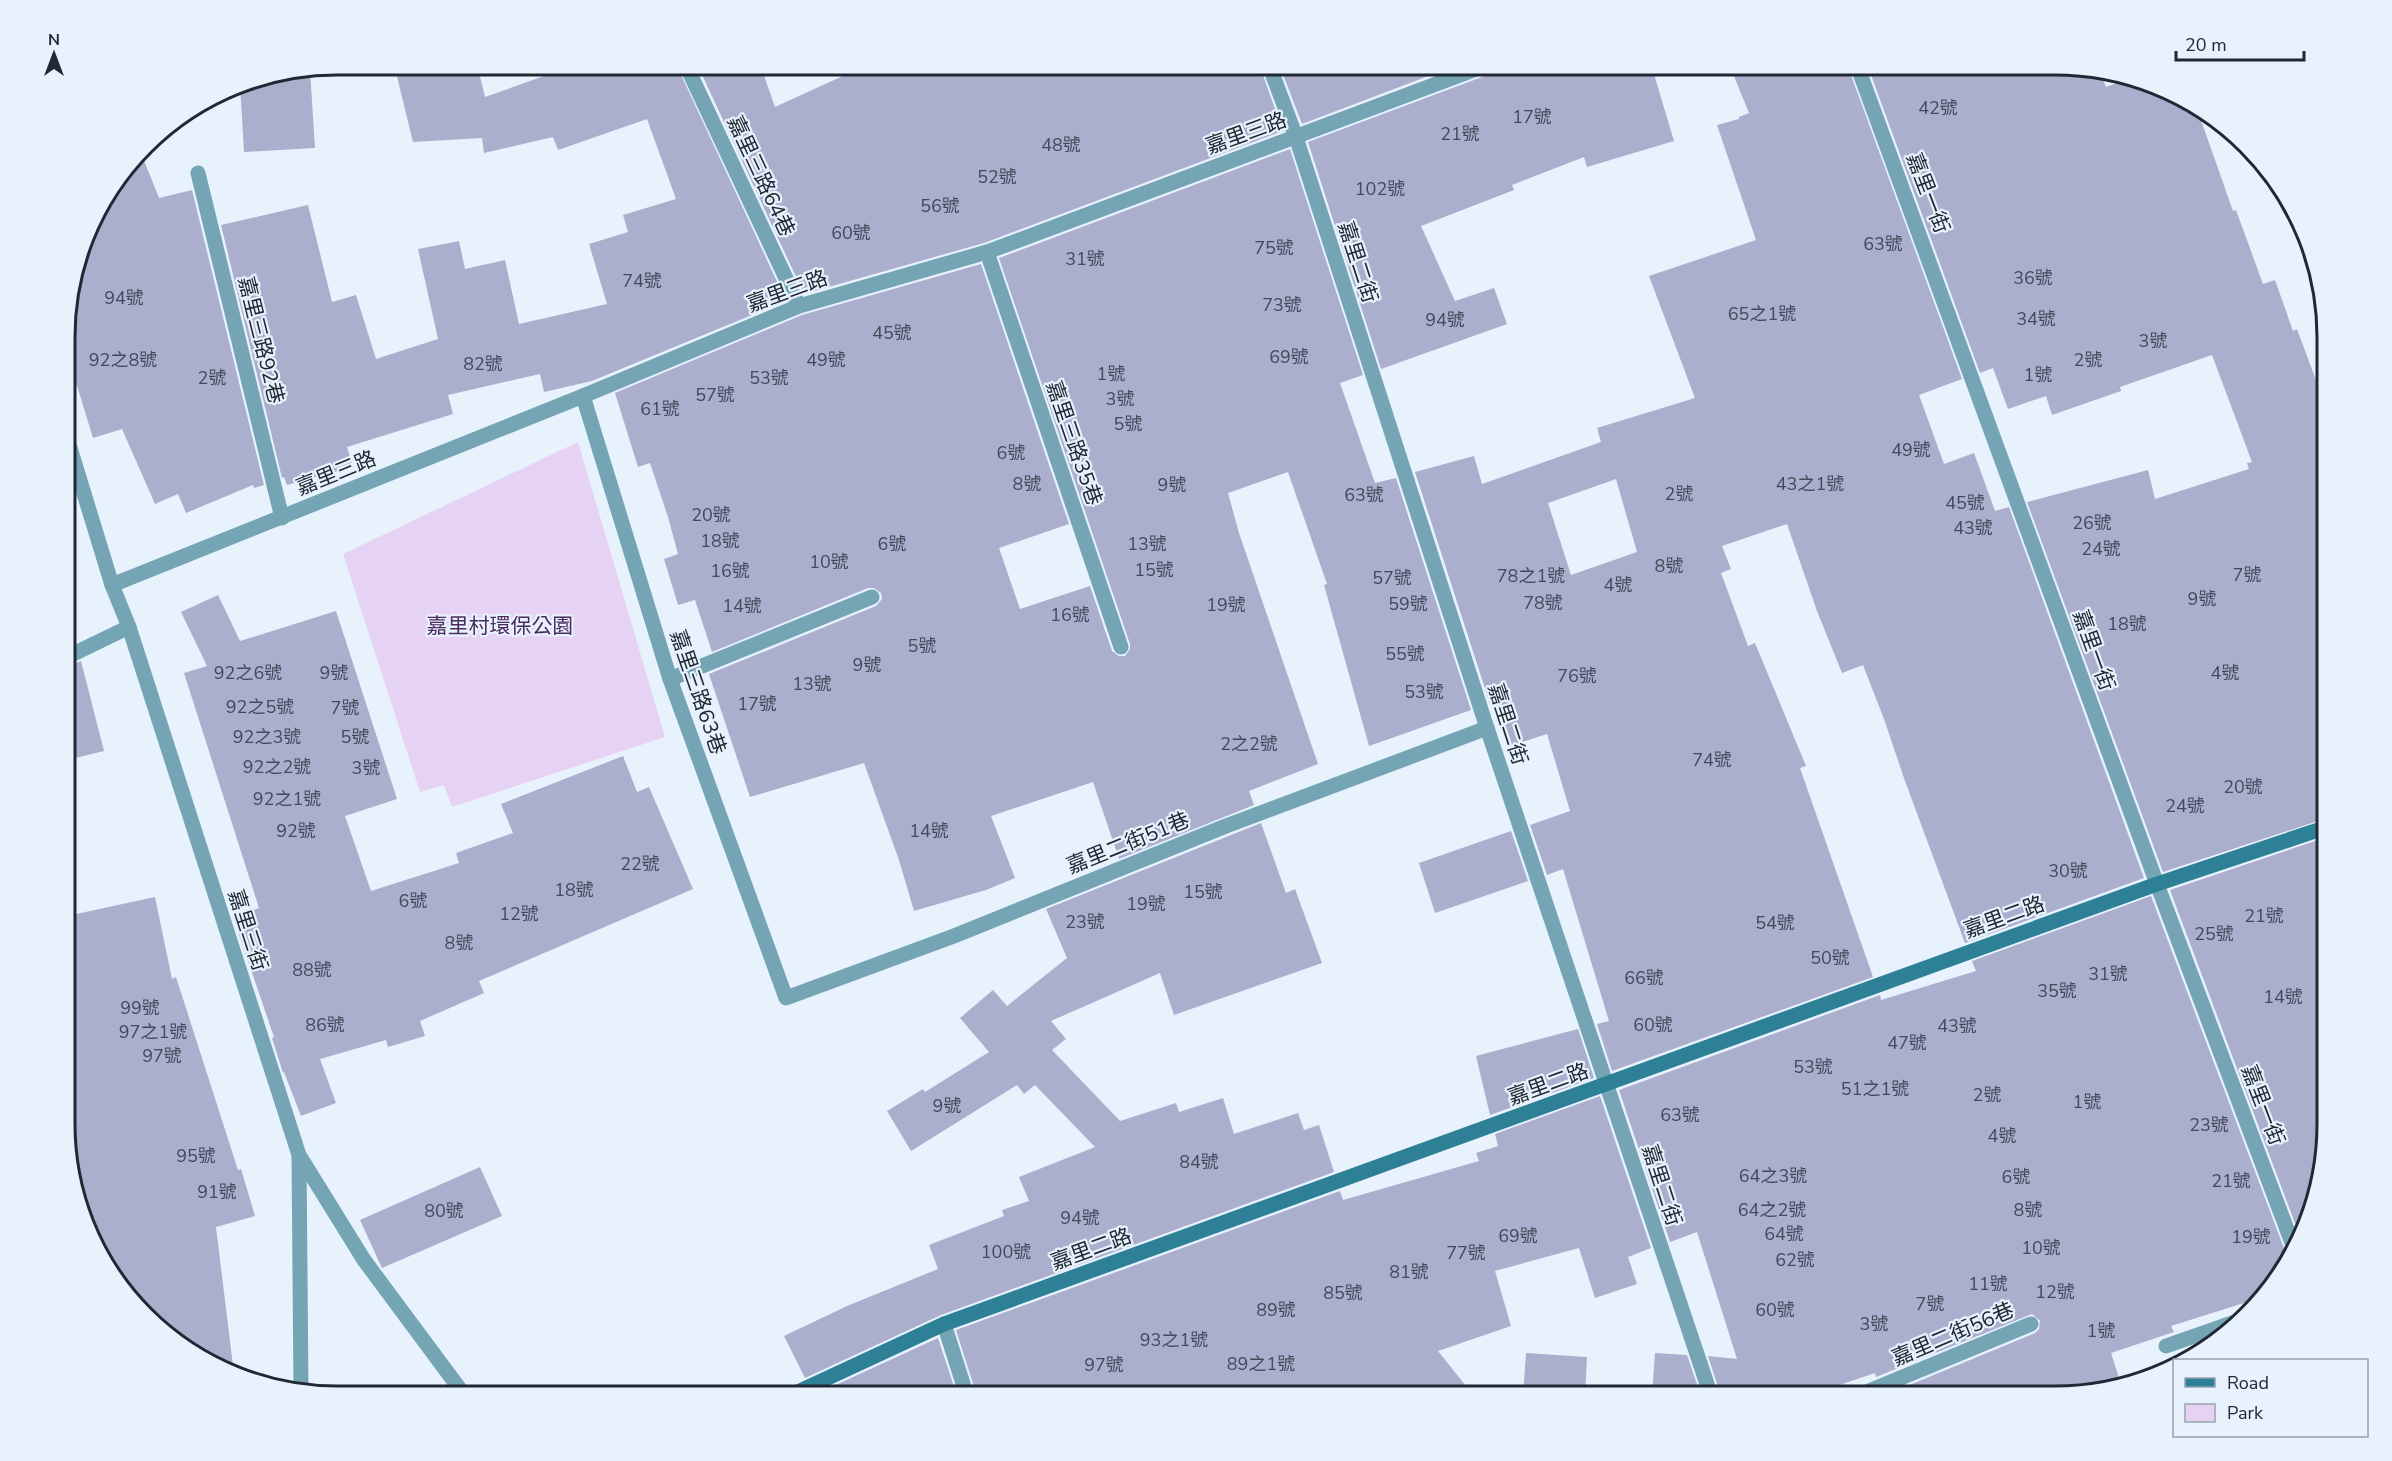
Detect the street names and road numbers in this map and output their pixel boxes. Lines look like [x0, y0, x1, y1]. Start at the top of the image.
street label: 嘉里三路 [1202, 105, 1290, 161]
street label: 嘉里三路64巷 [721, 111, 801, 241]
street label: 嘉里一街 [1900, 149, 1956, 237]
street label: 嘉里二街 [1332, 218, 1384, 306]
street label: 嘉里三路 [743, 263, 831, 319]
street label: 嘉里三路92巷 [232, 273, 290, 407]
street label: 嘉里三路35巷 [1040, 377, 1108, 509]
street label: 嘉里三路 [292, 444, 380, 502]
street label: 嘉里一街 [2066, 606, 2122, 694]
street label: 嘉里三路63巷 [664, 626, 732, 758]
street label: 嘉里二街 [1482, 680, 1534, 768]
street label: 嘉里二街51巷 [1062, 806, 1194, 880]
street label: 嘉里三街 [222, 886, 274, 974]
street label: 嘉里二路 [1960, 889, 2048, 945]
street label: 嘉里二路 [1504, 1056, 1592, 1112]
street label: 嘉里一街 [2235, 1061, 2291, 1149]
street label: 嘉里二街 [1636, 1141, 1688, 1229]
street label: 嘉里二路 [1047, 1221, 1135, 1277]
street label: 嘉里二街56巷 [1888, 1296, 2018, 1372]

